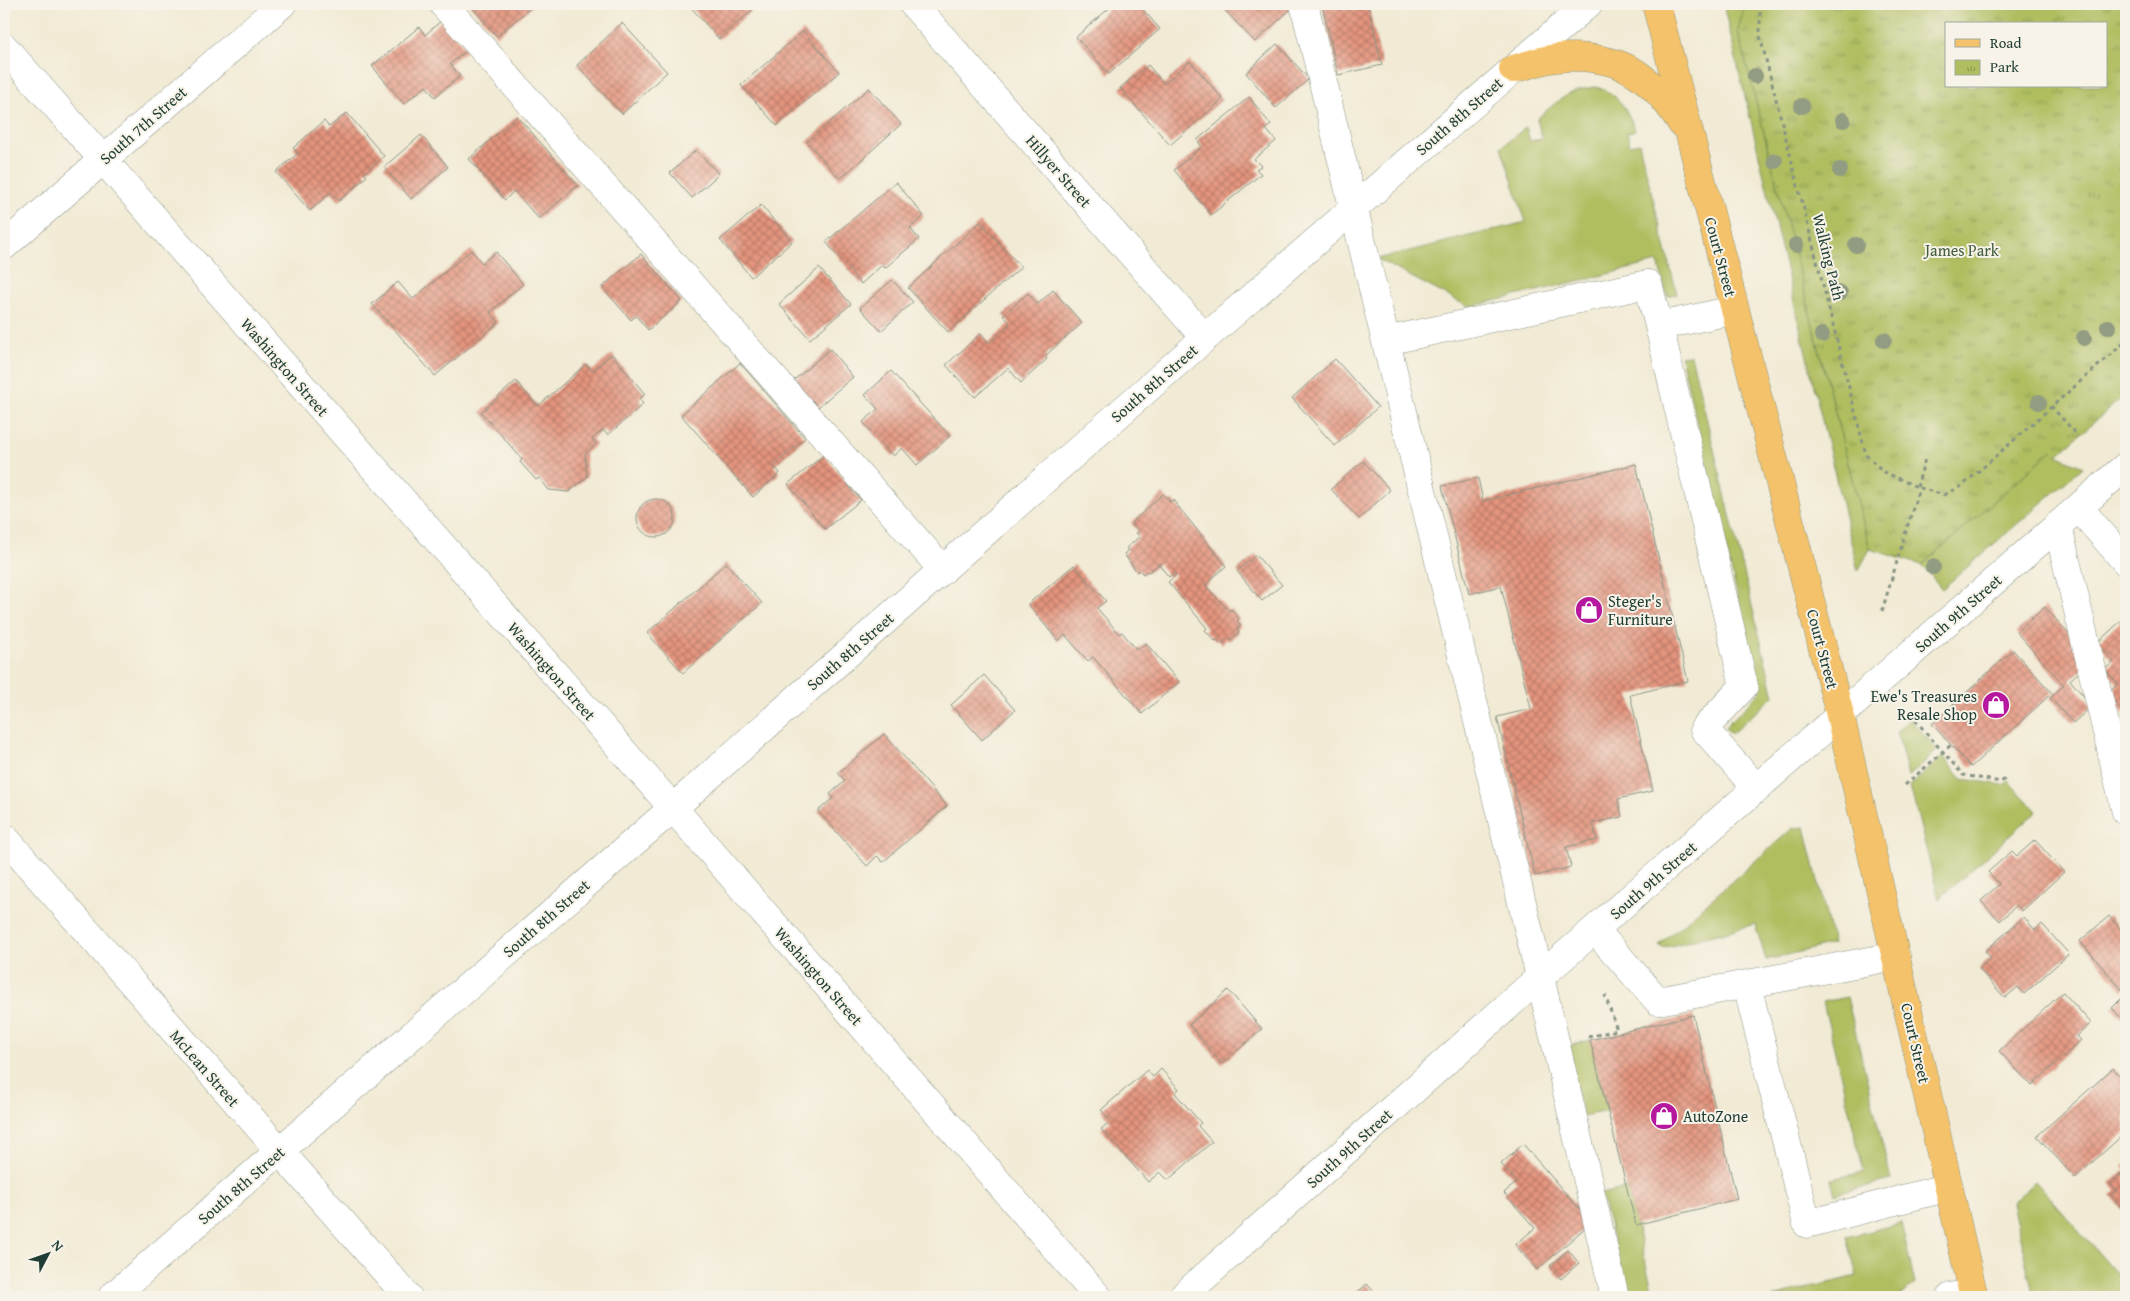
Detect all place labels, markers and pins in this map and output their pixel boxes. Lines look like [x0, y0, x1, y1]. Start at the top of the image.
place label: Steger's Furniture [1608, 589, 1673, 631]
shop icon: Steger's Furniture [1574, 595, 1604, 625]
place label: Ewe's Treasures Resale Shop [1871, 684, 1977, 726]
shop icon: Ewe's Treasures Resale Shop [1981, 690, 2011, 720]
shop icon: AutoZone [1649, 1101, 1679, 1131]
place label: AutoZone [1683, 1104, 1748, 1128]

